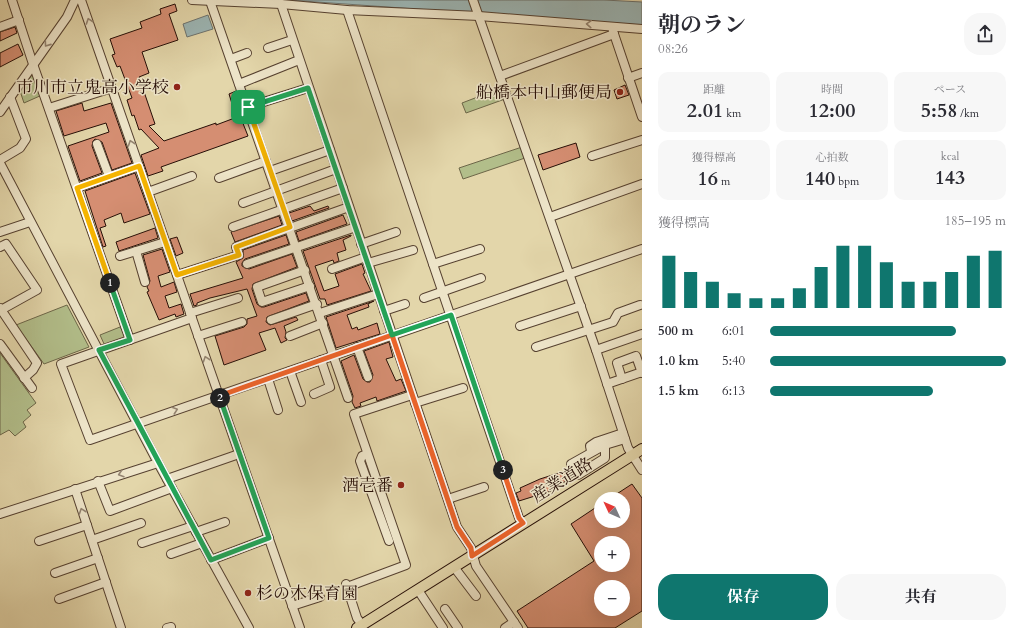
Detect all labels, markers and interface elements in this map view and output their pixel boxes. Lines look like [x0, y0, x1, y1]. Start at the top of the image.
text: 朝のラン [658, 10, 746, 40]
button: share [964, 13, 1006, 55]
one-way arrow [85, 17, 93, 24]
one-way arrow [586, 20, 592, 29]
one-way arrow [45, 40, 52, 47]
text: 08:26 [658, 40, 688, 58]
place label: 市川市立鬼高小学校 [16, 76, 169, 99]
place label: 船橋本中山郵便局 [476, 81, 612, 104]
marker: 市川市立鬼高小学校 [172, 82, 182, 92]
text: 距離 [703, 82, 725, 97]
text: 時間 [821, 82, 843, 97]
text: ペース [934, 82, 966, 97]
marker: 船橋本中山郵便局 [615, 87, 625, 97]
pin [231, 90, 265, 124]
icon: arrive [237, 96, 259, 118]
text: 2.01 [687, 97, 723, 124]
text: 12:00 [809, 97, 855, 124]
text: 5:58 [921, 97, 957, 124]
text: km [723, 106, 741, 121]
text: /km [957, 106, 979, 121]
one-way arrow [128, 140, 136, 147]
text: kcal [941, 149, 959, 164]
text: 獲得標高 [692, 150, 736, 165]
text: 心拍数 [816, 150, 849, 165]
text: 143 [935, 164, 965, 191]
text: 16 [698, 165, 718, 192]
text: 140 [805, 165, 835, 192]
text: m [718, 174, 730, 189]
text: bpm [835, 174, 859, 189]
text: 185–195 m [944, 212, 1006, 230]
text: 獲得標高 [658, 214, 710, 232]
pin: 1 [100, 273, 120, 293]
text: 1 [107, 275, 113, 290]
text: 500 m [658, 322, 693, 340]
text: 6:01 [722, 322, 745, 340]
text: 1.0 km [658, 352, 699, 370]
text: 5:40 [722, 352, 745, 370]
one-way arrow [202, 355, 211, 362]
text: 1.5 km [658, 382, 699, 400]
text: 6:13 [722, 382, 745, 400]
pin: 2 [210, 388, 230, 408]
text: 2 [217, 390, 223, 405]
one-way arrow [171, 406, 178, 415]
street label: 産業道路 [527, 452, 597, 508]
pin: 3 [493, 460, 513, 480]
text: 3 [500, 462, 506, 477]
one-way arrow [118, 469, 125, 478]
place label: 酒壱番 [342, 474, 393, 497]
marker: 酒壱番 [396, 480, 406, 490]
north arrow [594, 492, 630, 528]
map controls [594, 492, 630, 616]
one-way arrow [79, 508, 87, 515]
button: + [594, 536, 630, 572]
button: 保存 [658, 574, 828, 620]
button: 共有 [836, 574, 1006, 620]
button: − [594, 580, 630, 616]
place label: 杉の木保育園 [256, 582, 358, 605]
marker: 杉の木保育園 [243, 588, 253, 598]

